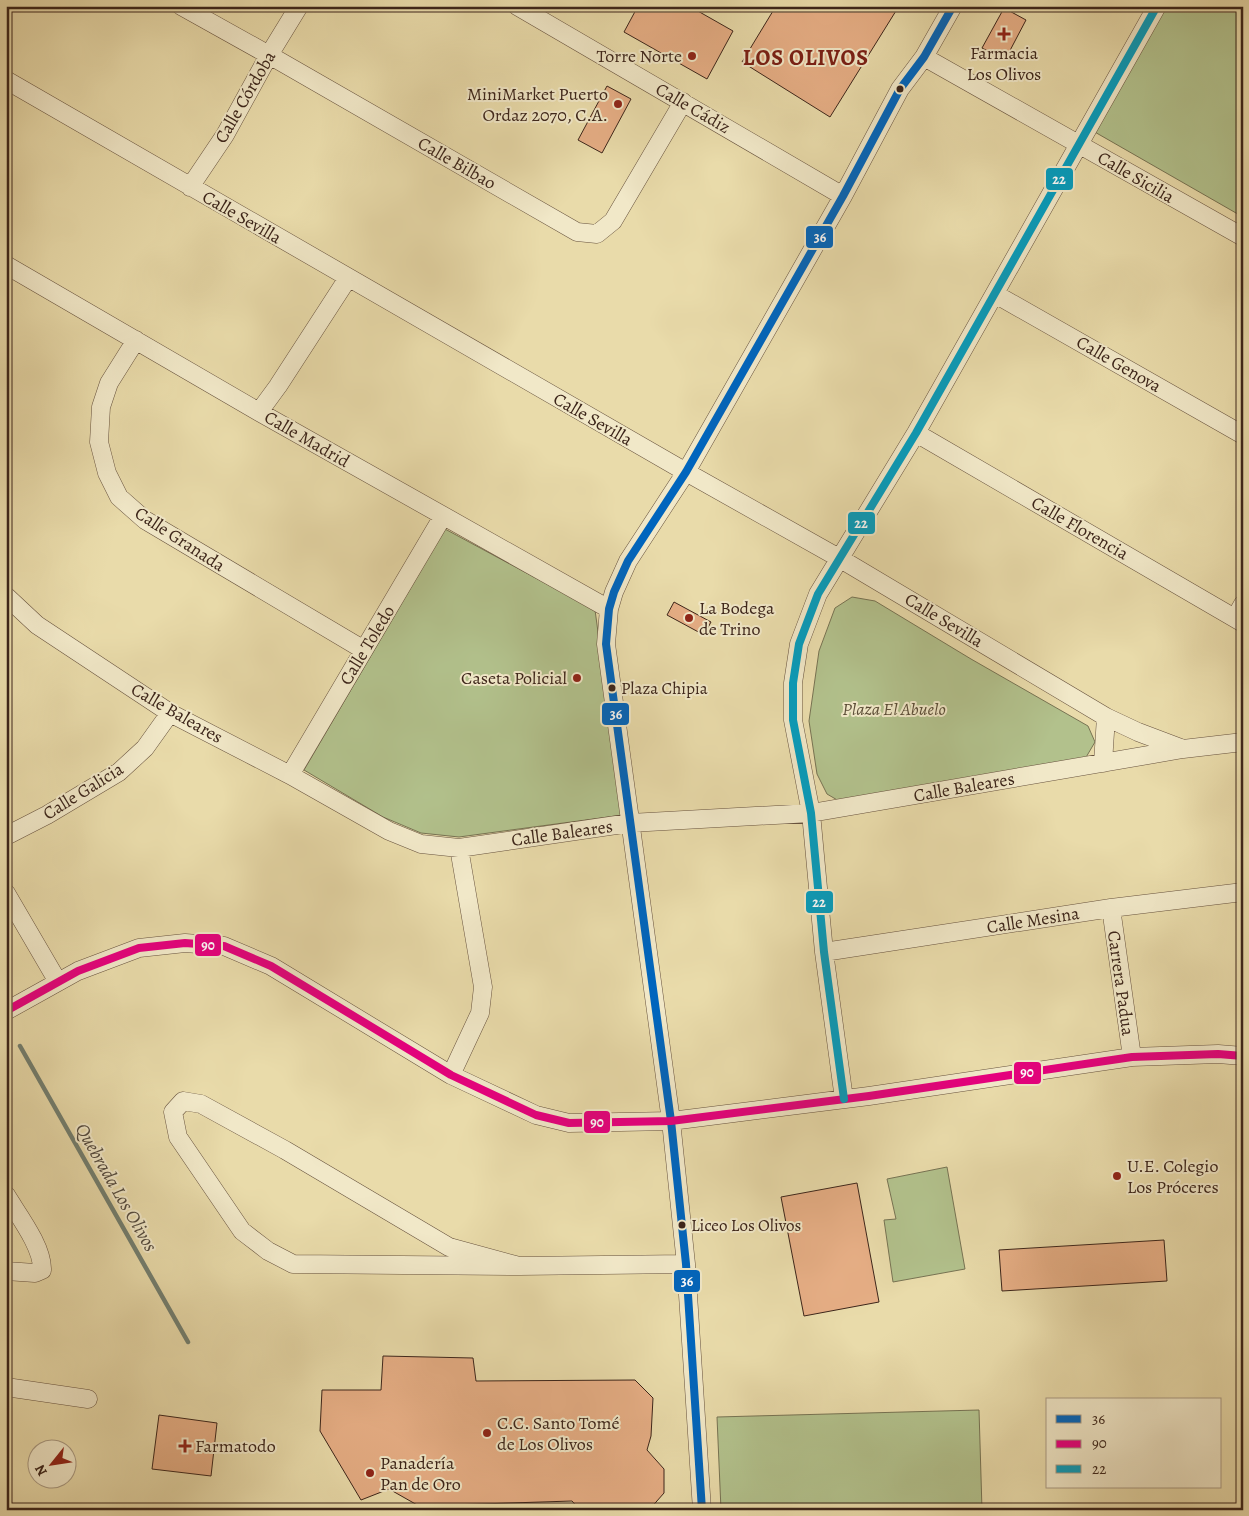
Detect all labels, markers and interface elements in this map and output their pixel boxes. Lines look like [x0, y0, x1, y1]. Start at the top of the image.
marker: Farmacia Los Olivos [998, 28, 1010, 40]
place label: Farmacia Los Olivos [967, 41, 1041, 86]
district label: LOS OLIVOS [743, 43, 869, 73]
place label: Torre Norte [597, 44, 682, 68]
street label: Calle Córdoba [209, 46, 281, 148]
marker: Torre Norte [686, 50, 698, 62]
street label: Calle Cádiz [651, 77, 735, 139]
place label: MiniMarket Puerto Ordaz 2070, C.A. [467, 82, 608, 127]
unlabelled marker [895, 84, 905, 94]
marker: MiniMarket Puerto Ordaz 2070, C.A. [612, 98, 624, 110]
street label: Calle Bilbao [413, 131, 501, 195]
street label: Calle Sicilia [1093, 145, 1179, 209]
line badge: 22 [1045, 167, 1074, 191]
text: 22 [1052, 170, 1066, 189]
street label: Calle Sevilla [198, 185, 286, 250]
line badge: 36 [805, 225, 834, 249]
text: 36 [814, 228, 827, 247]
street label: Calle Genova [1072, 330, 1166, 398]
street label: Calle Sevilla [549, 387, 637, 452]
street label: Calle Madrid [260, 405, 354, 473]
street label: Calle Florencia [1027, 491, 1133, 566]
street label: Calle Granada [130, 501, 230, 577]
line badge: 22 [847, 511, 876, 535]
text: 22 [854, 514, 868, 533]
street label: Calle Sevilla [900, 587, 988, 653]
place label: La Bodega de Trino [699, 596, 775, 641]
street label: Calle Toledo [334, 601, 400, 689]
marker: La Bodega de Trino [683, 612, 695, 624]
place label: Caseta Policial [461, 666, 568, 690]
marker: Caseta Policial [571, 672, 583, 684]
street label: Calle Baleares [127, 677, 227, 749]
place label: Plaza Chipia [621, 677, 708, 700]
marker: Plaza Chipia [607, 683, 617, 693]
park label: Plaza El Abuelo [842, 697, 946, 721]
line badge: 36 [601, 702, 630, 726]
text: 36 [610, 705, 623, 724]
street label: Calle Galicia [38, 756, 128, 825]
street label: Calle Baleares [912, 766, 1016, 808]
street label: Calle Baleares [510, 814, 614, 852]
line badge: 22 [805, 890, 834, 914]
text: 22 [812, 893, 826, 912]
street label: Calle Mesina [985, 901, 1082, 939]
street label: Carrera Padua [1102, 929, 1140, 1038]
line badge: 90 [194, 933, 222, 957]
text: 90 [201, 936, 215, 955]
line badge: 90 [1013, 1061, 1042, 1085]
text: 90 [1020, 1063, 1034, 1082]
line badge: 90 [583, 1110, 611, 1134]
text: 90 [590, 1113, 604, 1132]
water label: Quebrada Los Olivos [69, 1119, 164, 1257]
place label: U.E. Colegio Los Próceres [1127, 1154, 1219, 1199]
marker: U.E. Colegio Los Próceres [1111, 1170, 1123, 1182]
place label: Liceo Los Olivos [691, 1214, 802, 1237]
marker: Liceo Los Olivos [677, 1220, 687, 1230]
line badge: 36 [673, 1269, 701, 1293]
text: 36 [681, 1272, 694, 1291]
legend [1046, 1398, 1222, 1488]
text: 36 [1092, 1409, 1105, 1429]
place label: C.C. Santo Tomé de Los Olivos [497, 1411, 619, 1456]
marker: C.C. Santo Tomé de Los Olivos [481, 1427, 493, 1439]
text: 90 [1092, 1433, 1107, 1453]
place label: Farmatodo [195, 1434, 276, 1458]
north arrow [28, 1438, 78, 1488]
marker: Farmatodo [179, 1440, 191, 1452]
place label: Panadería Pan de Oro [380, 1451, 461, 1496]
text: 22 [1092, 1459, 1106, 1479]
text: N [30, 1461, 52, 1479]
marker: Panadería Pan de Oro [364, 1467, 376, 1479]

